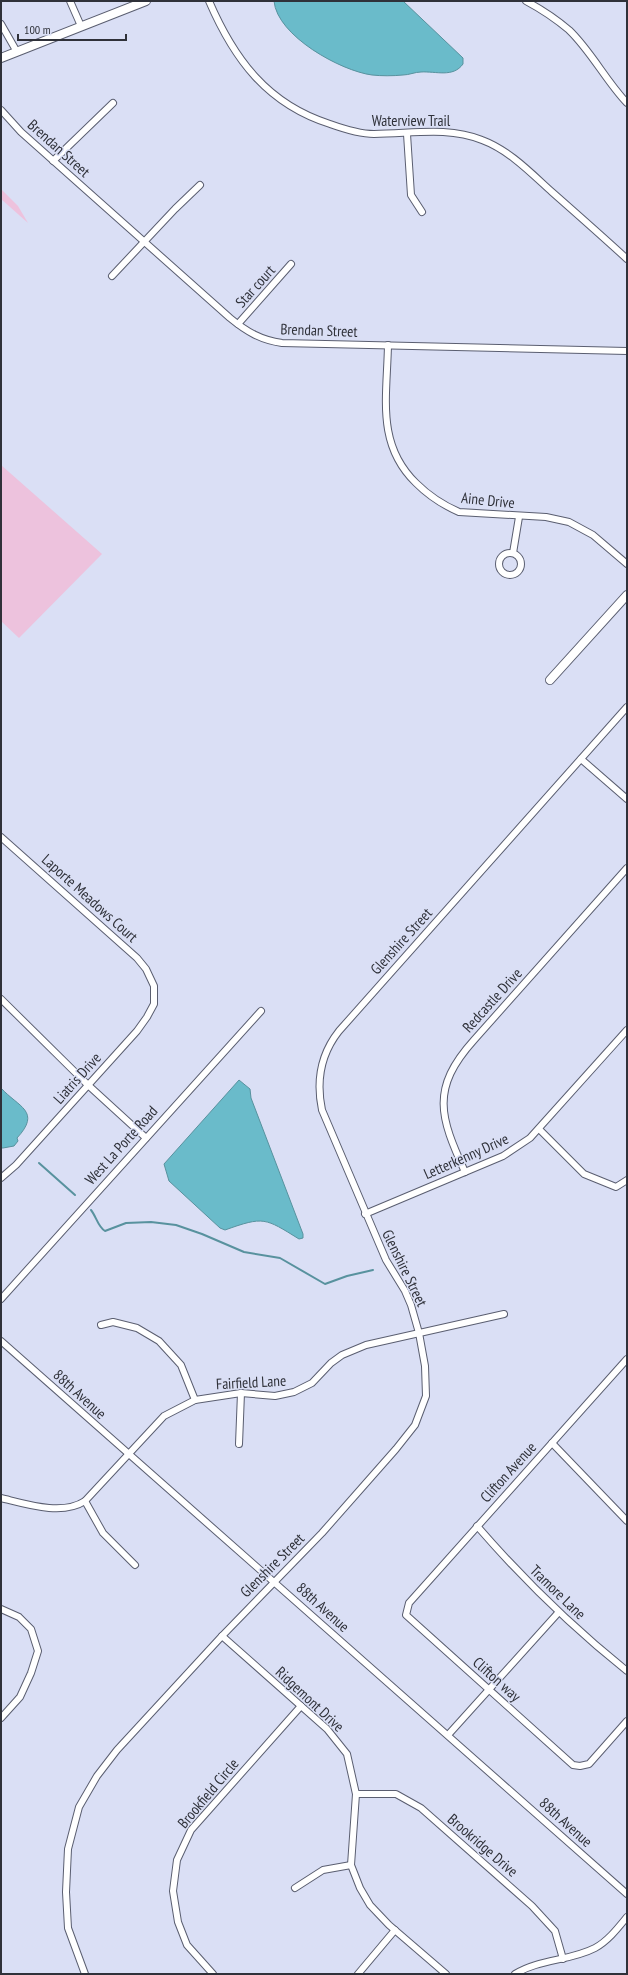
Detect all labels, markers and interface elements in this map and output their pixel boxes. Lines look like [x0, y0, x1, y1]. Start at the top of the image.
scale bar [18, 16, 126, 42]
text: 100 m [24, 22, 51, 37]
street label: Waterview Trail [372, 111, 451, 130]
street label: Brendan Street [24, 115, 94, 181]
street label: Star court [231, 261, 279, 311]
street label: Brendan Street [280, 319, 358, 341]
street label: Aine Drive [460, 488, 516, 512]
street label: Laporte Meadows Court [38, 850, 142, 946]
street label: Glenshire Street [366, 904, 436, 978]
street label: Redcastle Drive [458, 964, 526, 1036]
street label: Liatris Drive [49, 1048, 105, 1108]
street label: West La Porte Road [81, 1102, 161, 1188]
street label: Letterkenny Drive [421, 1129, 511, 1183]
street label: Glenshire Street [378, 1226, 432, 1310]
street label: 88th Avenue [50, 1365, 110, 1423]
street label: Fairfield Lane [215, 1371, 287, 1393]
street label: Clifton Avenue [476, 1438, 540, 1506]
street label: Glenshire Street [236, 1529, 308, 1601]
street label: Tramore Lane [526, 1561, 590, 1623]
street label: 88th Avenue [293, 1578, 353, 1636]
street label: Clifton way [469, 1653, 525, 1706]
street label: Ridgemont Drive [272, 1662, 348, 1736]
street label: Brookfield Circle [173, 1754, 243, 1832]
street label: 88th Avenue [536, 1793, 596, 1851]
street label: Brookridge Drive [444, 1809, 522, 1881]

